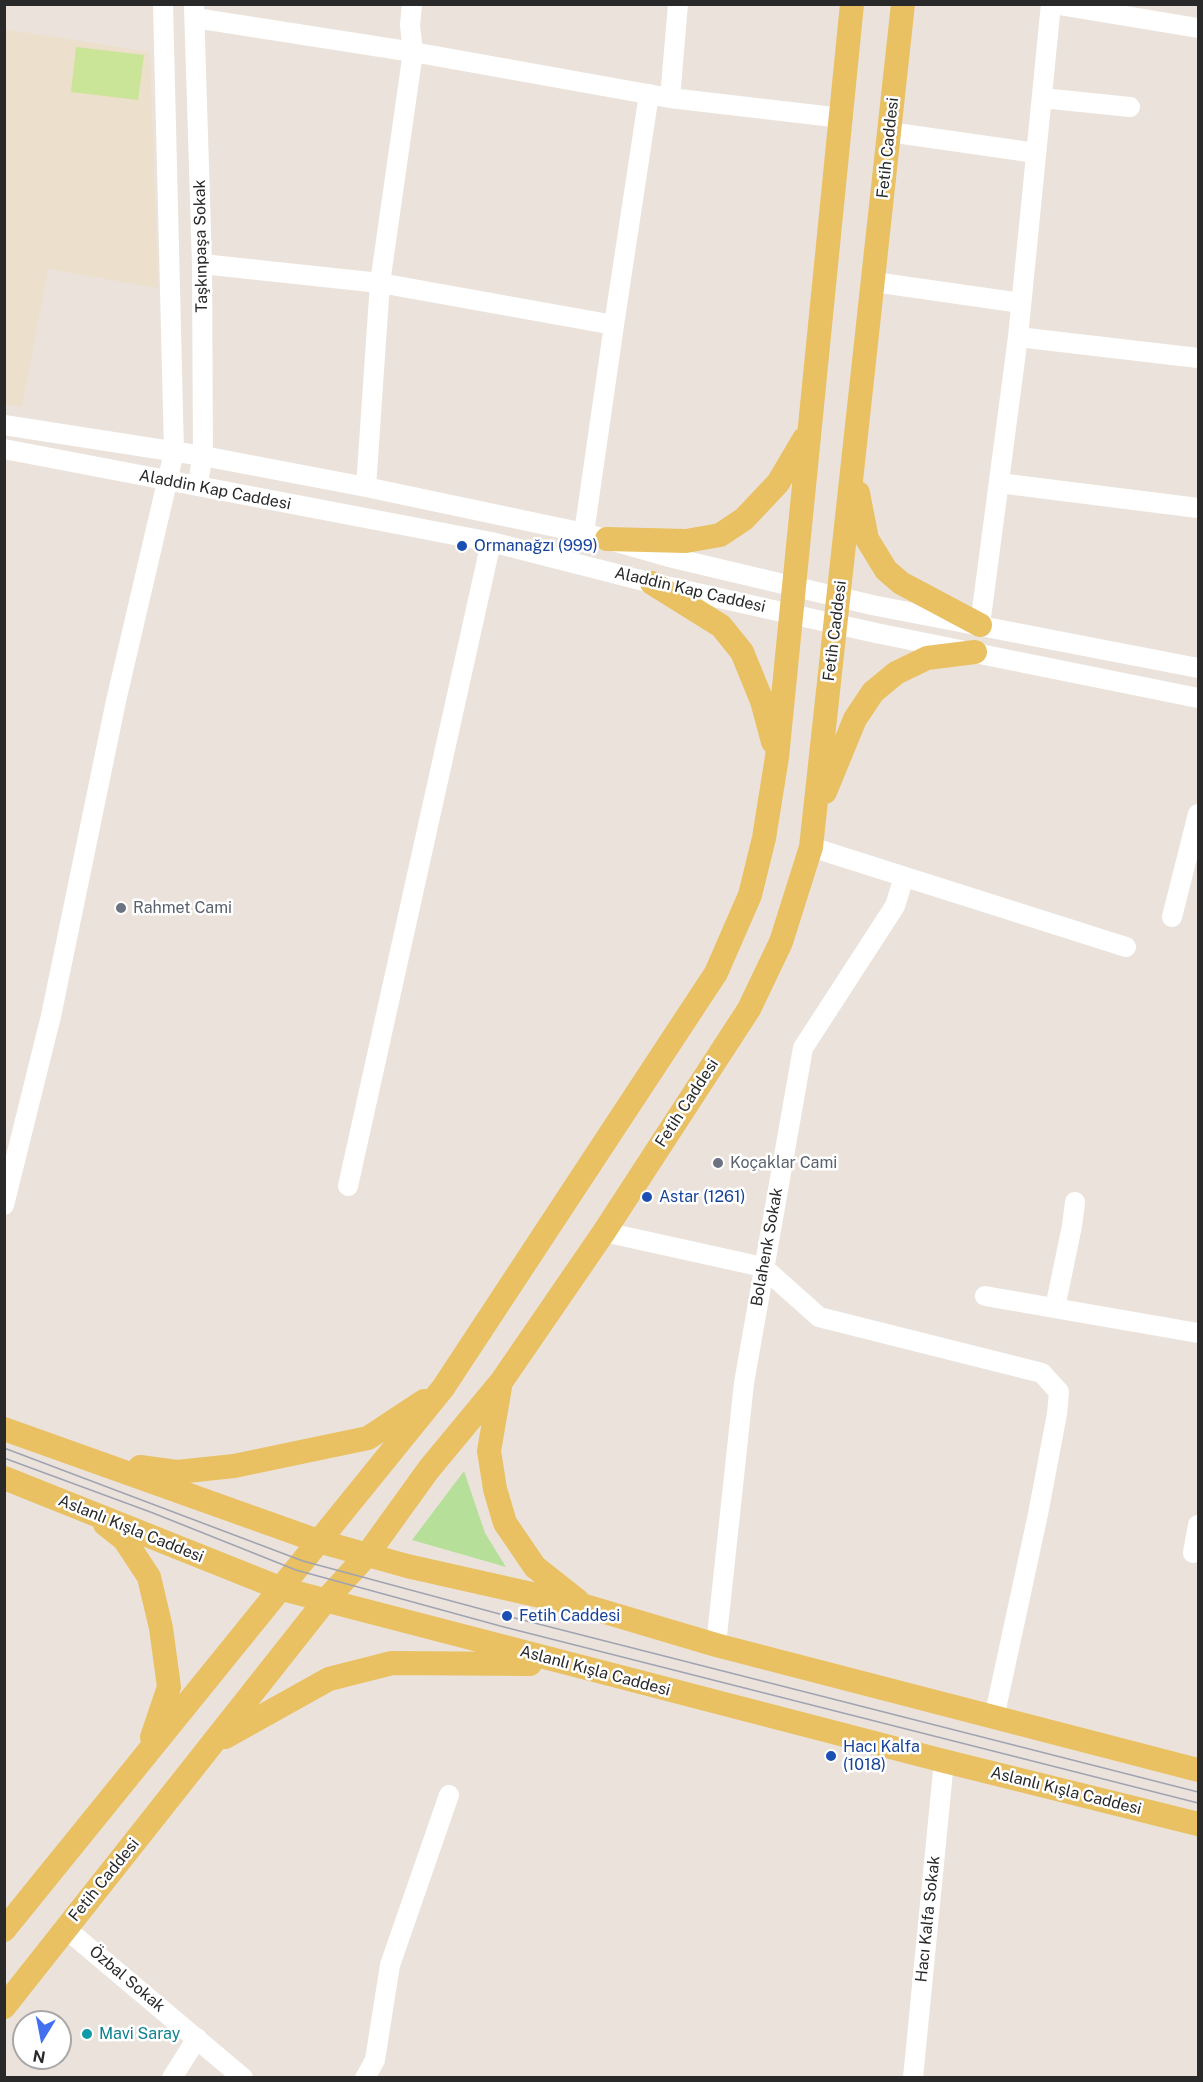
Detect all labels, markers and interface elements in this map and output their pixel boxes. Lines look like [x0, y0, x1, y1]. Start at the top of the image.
street label: Fetih Caddesi [873, 97, 903, 199]
street label: Taşkınpaşa Sokak [190, 179, 212, 313]
street label: Aladdin Kap Caddesi [137, 466, 293, 514]
place label: Ormanağzı (999) [474, 536, 598, 556]
marker: Ormanağzı (999) [455, 539, 469, 553]
street label: Aladdin Kap Caddesi [613, 563, 767, 617]
street label: Fetih Caddesi [819, 580, 851, 682]
place label: Rahmet Cami [133, 898, 232, 918]
marker: Rahmet Cami [114, 901, 128, 915]
street label: Fetih Caddesi [651, 1055, 723, 1151]
place label: Koçaklar Cami [730, 1153, 837, 1173]
marker: Koçaklar Cami [711, 1156, 725, 1170]
street label: Bolahenk Sokak [747, 1186, 787, 1308]
place label: Astar (1261) [659, 1187, 746, 1207]
marker: Astar (1261) [640, 1190, 654, 1204]
street label: Aslanlı Kışla Caddesi [56, 1491, 206, 1567]
place label: Fetih Caddesi [519, 1606, 620, 1626]
marker: Fetih Caddesi [500, 1609, 514, 1623]
street label: Aslanlı Kışla Caddesi [518, 1642, 672, 1700]
place label: Hacı Kalfa (1018) [843, 1737, 920, 1775]
marker: Hacı Kalfa (1018) [824, 1749, 838, 1763]
street label: Aslanlı Kışla Caddesi [989, 1763, 1143, 1819]
street label: Fetih Caddesi [65, 1835, 143, 1925]
street label: Hacı Kalfa Sokak [912, 1855, 944, 1983]
street label: Özbal Sokak [85, 1942, 169, 2016]
north arrow [12, 2010, 72, 2070]
place label: Mavi Saray [99, 2024, 180, 2044]
marker: Mavi Saray [80, 2027, 94, 2041]
text: N [31, 2046, 47, 2067]

